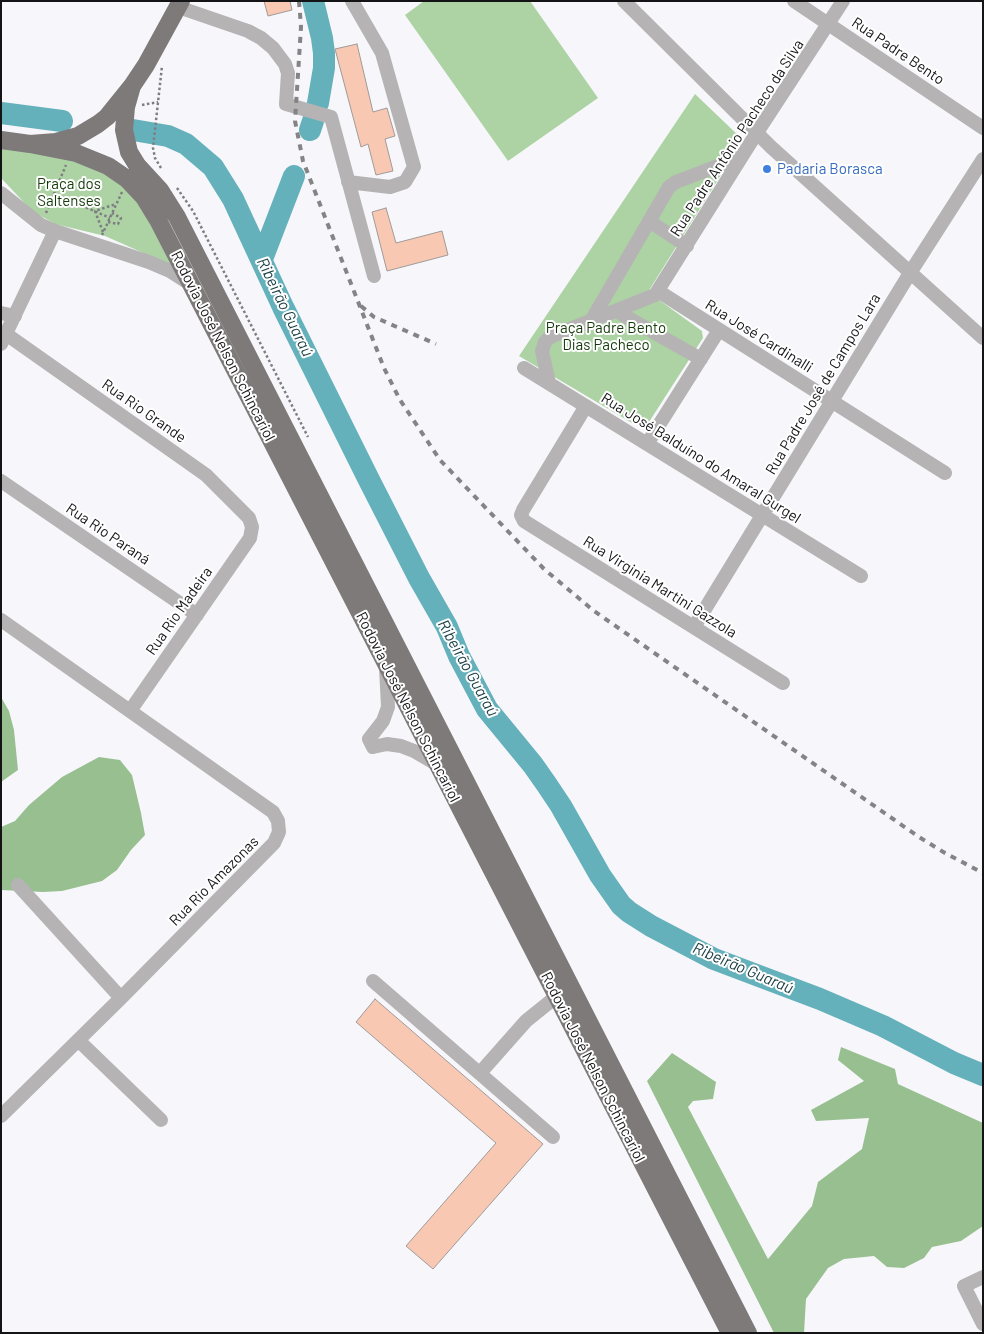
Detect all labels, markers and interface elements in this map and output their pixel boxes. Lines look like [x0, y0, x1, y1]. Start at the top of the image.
street label: Rua Padre Bento [848, 13, 948, 89]
street label: Rua Padre Antônio Pacheco da Silva [666, 36, 808, 240]
place label: Padaria Borasca [777, 160, 883, 178]
marker: Padaria Borasca [761, 163, 773, 175]
park label: Praça dos Saltenses [37, 175, 101, 210]
street label: Rodovia José Nelson Schincariol [167, 248, 279, 444]
water label: Ribeirão Guaraú [253, 254, 317, 360]
street label: Rua Padre José de Campos Lara [762, 290, 884, 478]
street label: Rua José Cardinalli [702, 296, 816, 376]
park label: Praça Padre Bento Dias Pacheco [546, 319, 666, 354]
street label: Rua Rio Grande [98, 375, 190, 447]
street label: Rua José Balduíno do Amaral Gurgel [598, 389, 804, 527]
street label: Rua Rio Paraná [63, 499, 153, 569]
street label: Rua Virginia Martini Gazzola [580, 532, 740, 642]
street label: Rua Rio Madeira [142, 563, 216, 659]
street label: Rodovia José Nelson Schincariol [352, 609, 464, 805]
water label: Ribeirão Guaraú [434, 616, 502, 720]
street label: Rua Rio Amazonas [166, 833, 262, 929]
water label: Ribeirão Guaraú [690, 938, 796, 998]
street label: Rodovia José Nelson Schincariol [537, 969, 649, 1165]

